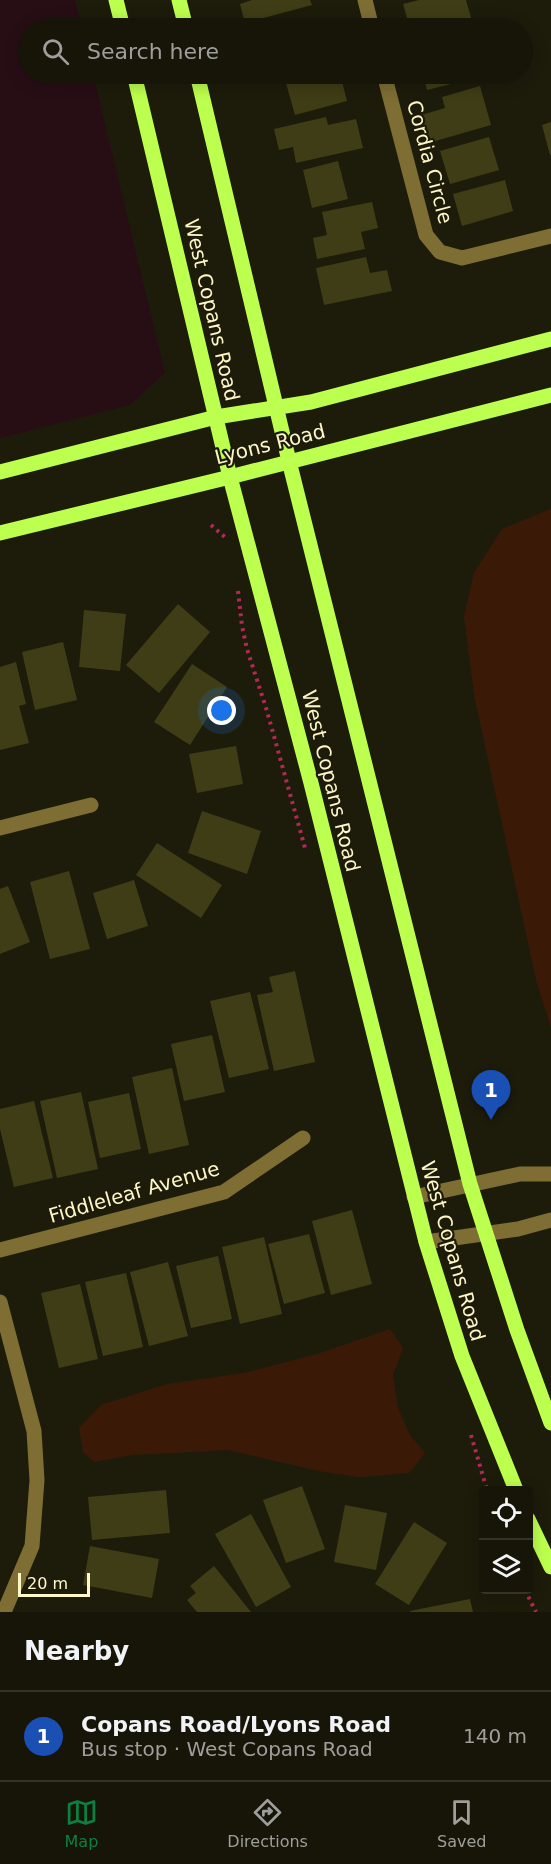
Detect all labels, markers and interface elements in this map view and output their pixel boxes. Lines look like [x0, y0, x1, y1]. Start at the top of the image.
search box [18, 18, 533, 84]
icon: search [39, 35, 72, 68]
text: Search here [87, 39, 219, 64]
street label: Cordia Circle [402, 98, 458, 226]
street label: West Copans Road [179, 217, 245, 403]
street label: Lyons Road [212, 419, 328, 469]
street label: West Copans Road [297, 688, 365, 874]
your location [207, 696, 236, 725]
pin: 1 [472, 1070, 510, 1120]
street label: Fiddleleaf Avenue [46, 1156, 222, 1228]
street label: West Copans Road [416, 1158, 490, 1344]
map controls [479, 1486, 533, 1594]
button: locate [479, 1486, 533, 1540]
button: layers [479, 1540, 533, 1594]
scale bar [18, 1570, 90, 1598]
text: 20 m [27, 1574, 68, 1593]
text: Nearby [24, 1636, 129, 1666]
text: Copans Road/Lyons Road [81, 1712, 391, 1737]
text: 1 [37, 1724, 50, 1748]
text: 140 m [463, 1724, 527, 1748]
text: Bus stop · West Copans Road [81, 1737, 373, 1761]
tab: Map [65, 1796, 98, 1851]
tab: Directions [227, 1796, 308, 1851]
tab: Saved [437, 1796, 486, 1851]

